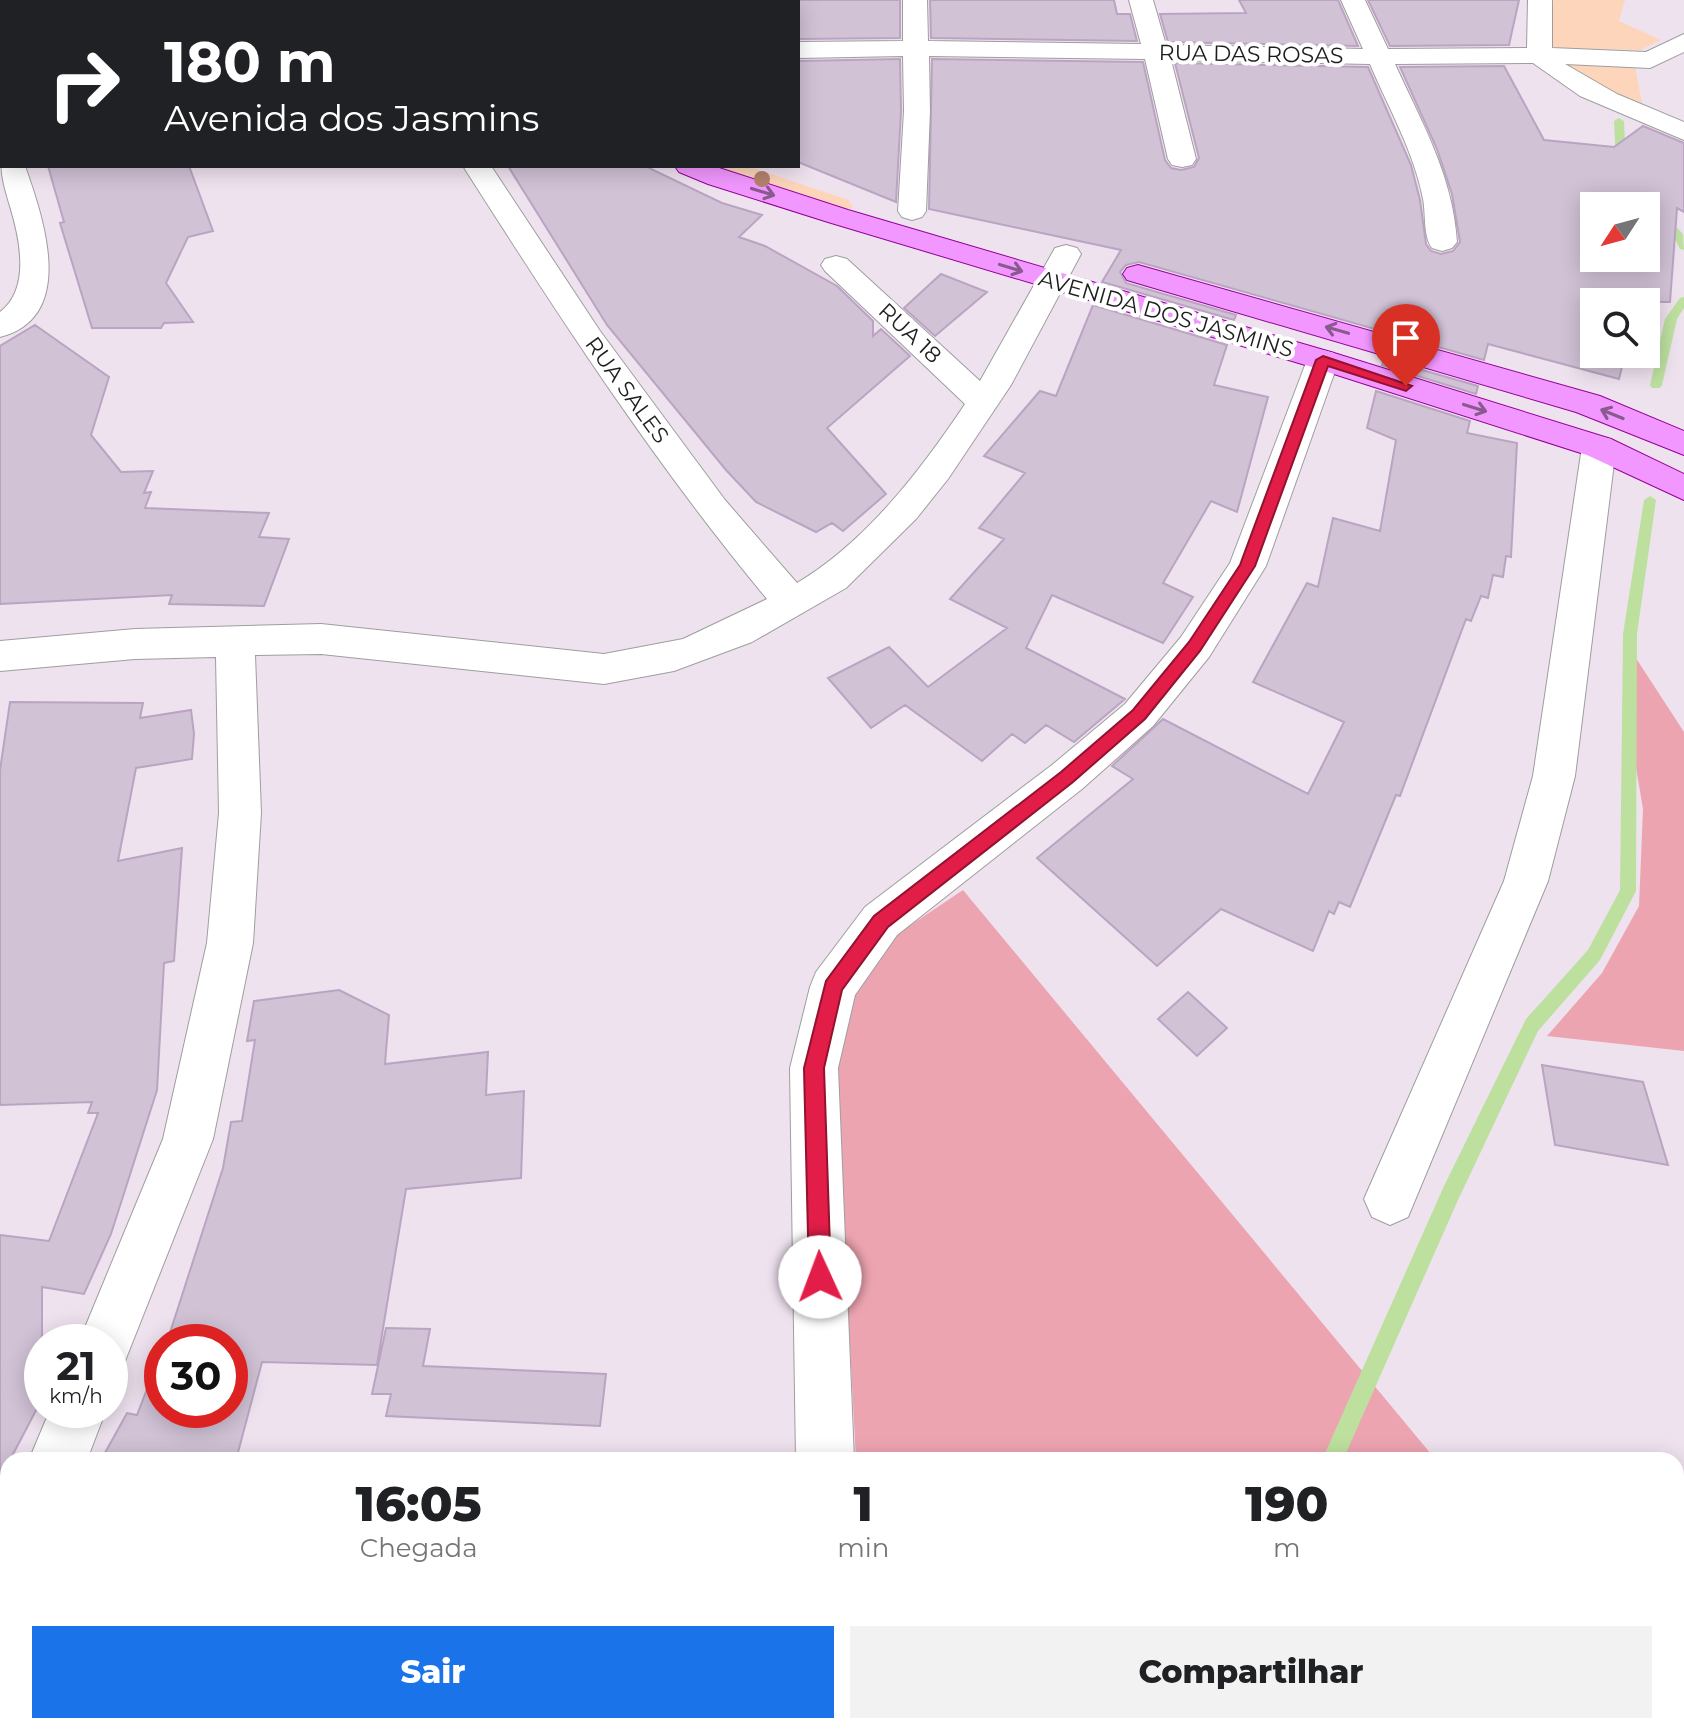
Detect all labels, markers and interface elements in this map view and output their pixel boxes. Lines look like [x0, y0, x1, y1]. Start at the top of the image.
text: 180 m [164, 28, 336, 96]
icon: right [32, 32, 136, 136]
street label: RUA DAS ROSAS [1158, 39, 1344, 69]
text: Avenida dos Jasmins [164, 96, 539, 140]
one-way arrow [749, 185, 775, 200]
north arrow [1580, 192, 1660, 272]
map controls [1580, 192, 1660, 368]
one-way arrow [998, 261, 1024, 276]
street label: AVENIDA DOS JASMINS [1036, 265, 1296, 363]
button: search [1580, 288, 1660, 368]
street label: RUA 18 [873, 297, 947, 369]
pin [1372, 304, 1440, 386]
icon: arrive [1384, 316, 1428, 360]
one-way arrow [1324, 322, 1350, 337]
street label: RUA SALES [579, 331, 675, 449]
one-way arrow [1461, 401, 1487, 416]
one-way arrow [1600, 406, 1625, 420]
position arrow [778, 1235, 862, 1319]
speed limit sign: 30 [144, 1324, 248, 1428]
text: 21 [56, 1341, 96, 1390]
text: km/h [49, 1384, 103, 1408]
text: 16:05 [356, 1475, 482, 1533]
text: 1 [854, 1475, 873, 1533]
text: 190 [1245, 1475, 1328, 1533]
text: Chegada [360, 1532, 478, 1564]
text: min [837, 1532, 889, 1564]
text: m [1273, 1532, 1300, 1564]
button: Sair [32, 1626, 834, 1718]
button: Compartilhar [850, 1626, 1652, 1718]

